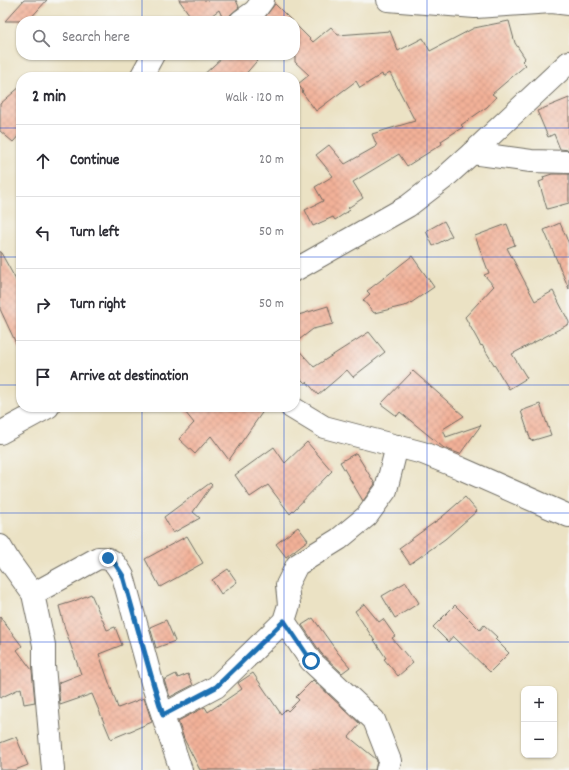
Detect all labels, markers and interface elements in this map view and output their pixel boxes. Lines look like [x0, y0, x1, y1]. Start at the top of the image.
search box [16, 16, 300, 60]
icon: search [30, 27, 52, 49]
text: Search here [62, 27, 130, 49]
text: 2 min [32, 86, 66, 110]
text: Walk · 120 m [226, 89, 284, 108]
icon: ahead [32, 150, 54, 172]
text: Continue [70, 150, 119, 172]
text: 20 m [259, 151, 284, 170]
icon: left [32, 222, 54, 244]
text: Turn left [70, 222, 119, 244]
text: 50 m [259, 223, 284, 242]
icon: right [32, 294, 54, 316]
text: Turn right [70, 294, 126, 316]
text: 50 m [259, 295, 284, 314]
icon: arrive [32, 366, 54, 388]
text: Arrive at destination [70, 366, 188, 388]
route end [99, 549, 117, 567]
route start [302, 652, 320, 670]
map controls [521, 686, 557, 758]
button: + [521, 686, 557, 722]
button: − [521, 722, 557, 758]

